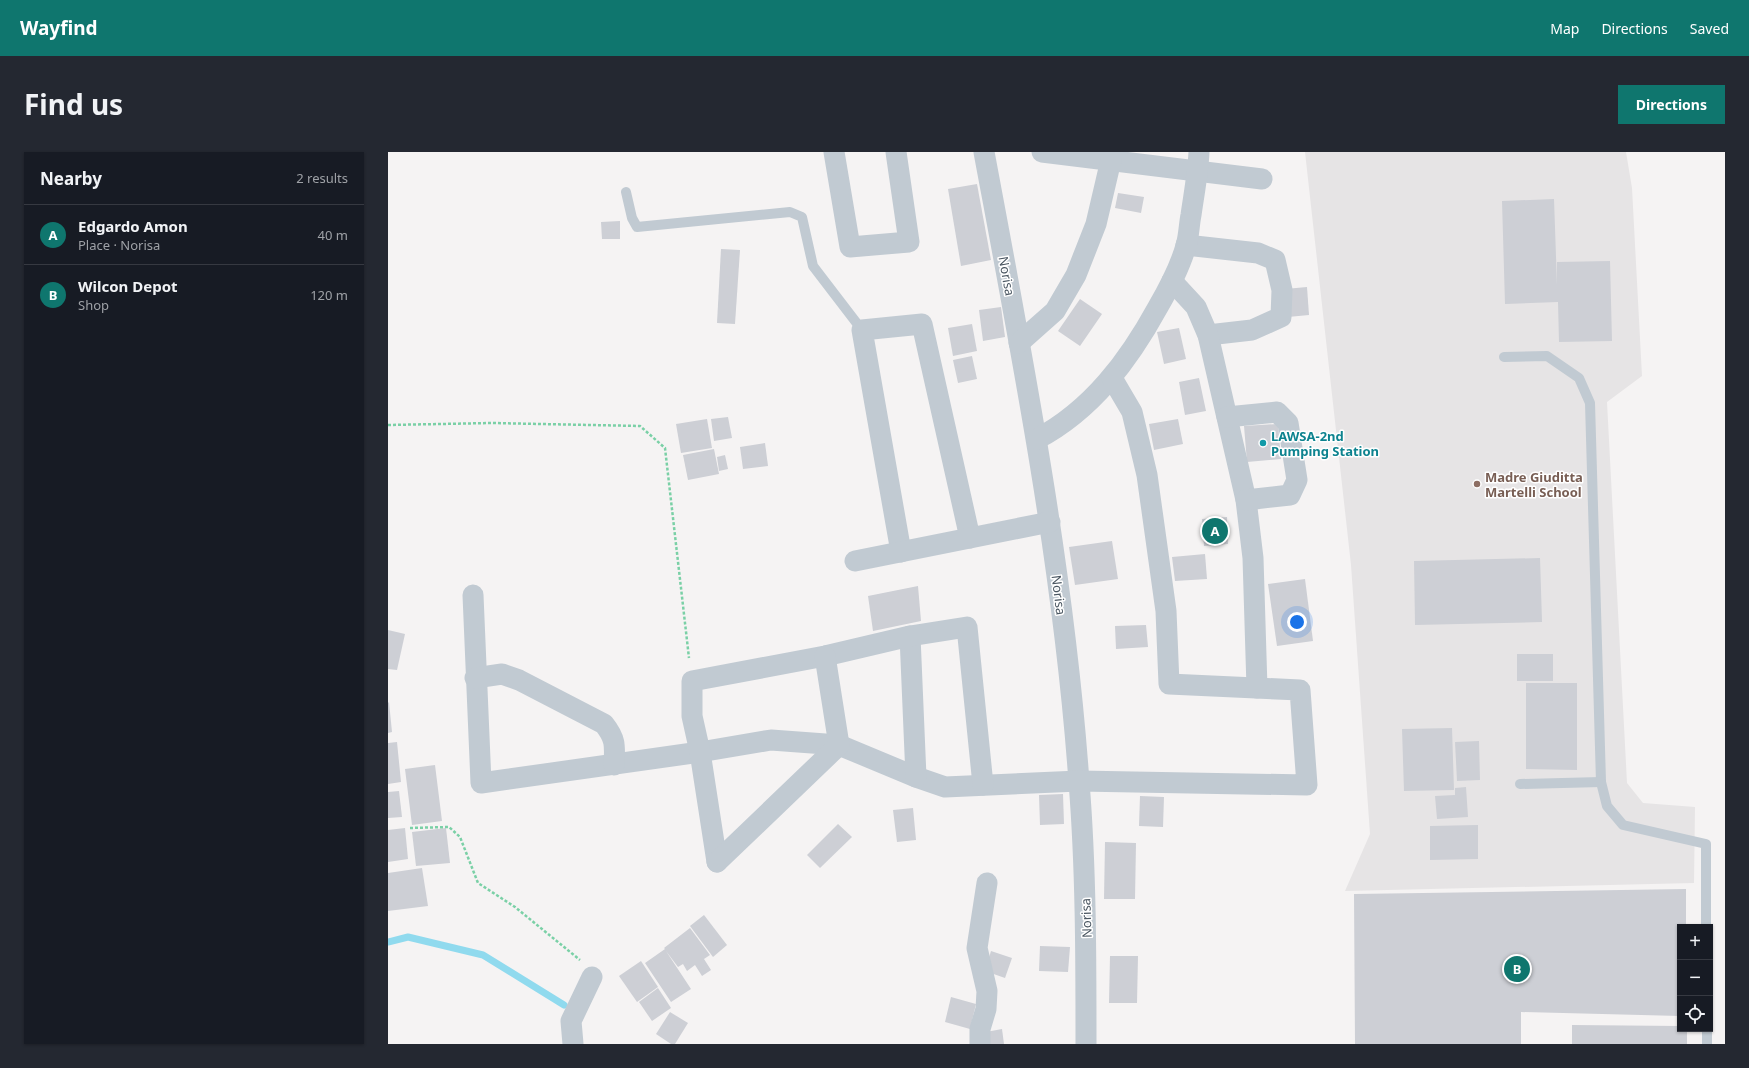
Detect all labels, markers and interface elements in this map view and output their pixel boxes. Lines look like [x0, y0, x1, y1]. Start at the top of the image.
text: Wayfind [20, 15, 98, 41]
text: Map [1550, 19, 1579, 38]
text: Directions [1601, 19, 1668, 38]
text: Saved [1690, 19, 1729, 38]
text: Find us [24, 85, 123, 123]
button: Directions [1618, 85, 1725, 124]
text: Nearby [40, 167, 102, 190]
text: 2 results [296, 169, 348, 187]
text: Edgardo Amon [78, 216, 188, 236]
text: A [49, 226, 58, 244]
text: 40 m [318, 226, 348, 244]
text: Place · Norisa [78, 236, 160, 254]
street label: Norisa [995, 255, 1019, 297]
text: Wilcon Depot [78, 276, 178, 296]
text: B [49, 286, 57, 304]
text: 120 m [310, 286, 348, 304]
text: Shop [78, 296, 109, 314]
place label: LAWSA-2nd Pumping Station [1271, 427, 1379, 460]
marker: LAWSA-2nd Pumping Station [1258, 438, 1268, 448]
place label: Madre Giuditta Martelli School [1485, 468, 1583, 501]
marker: Madre Giuditta Martelli School [1472, 479, 1482, 489]
pin: A [1202, 516, 1228, 546]
street label: Norisa [1048, 574, 1070, 616]
your location [1287, 612, 1307, 632]
street label: Norisa [1076, 898, 1096, 938]
map controls [1677, 924, 1713, 1032]
button: + [1677, 924, 1713, 960]
pin: B [1504, 954, 1530, 984]
button: − [1677, 960, 1713, 996]
button: locate [1677, 996, 1713, 1032]

